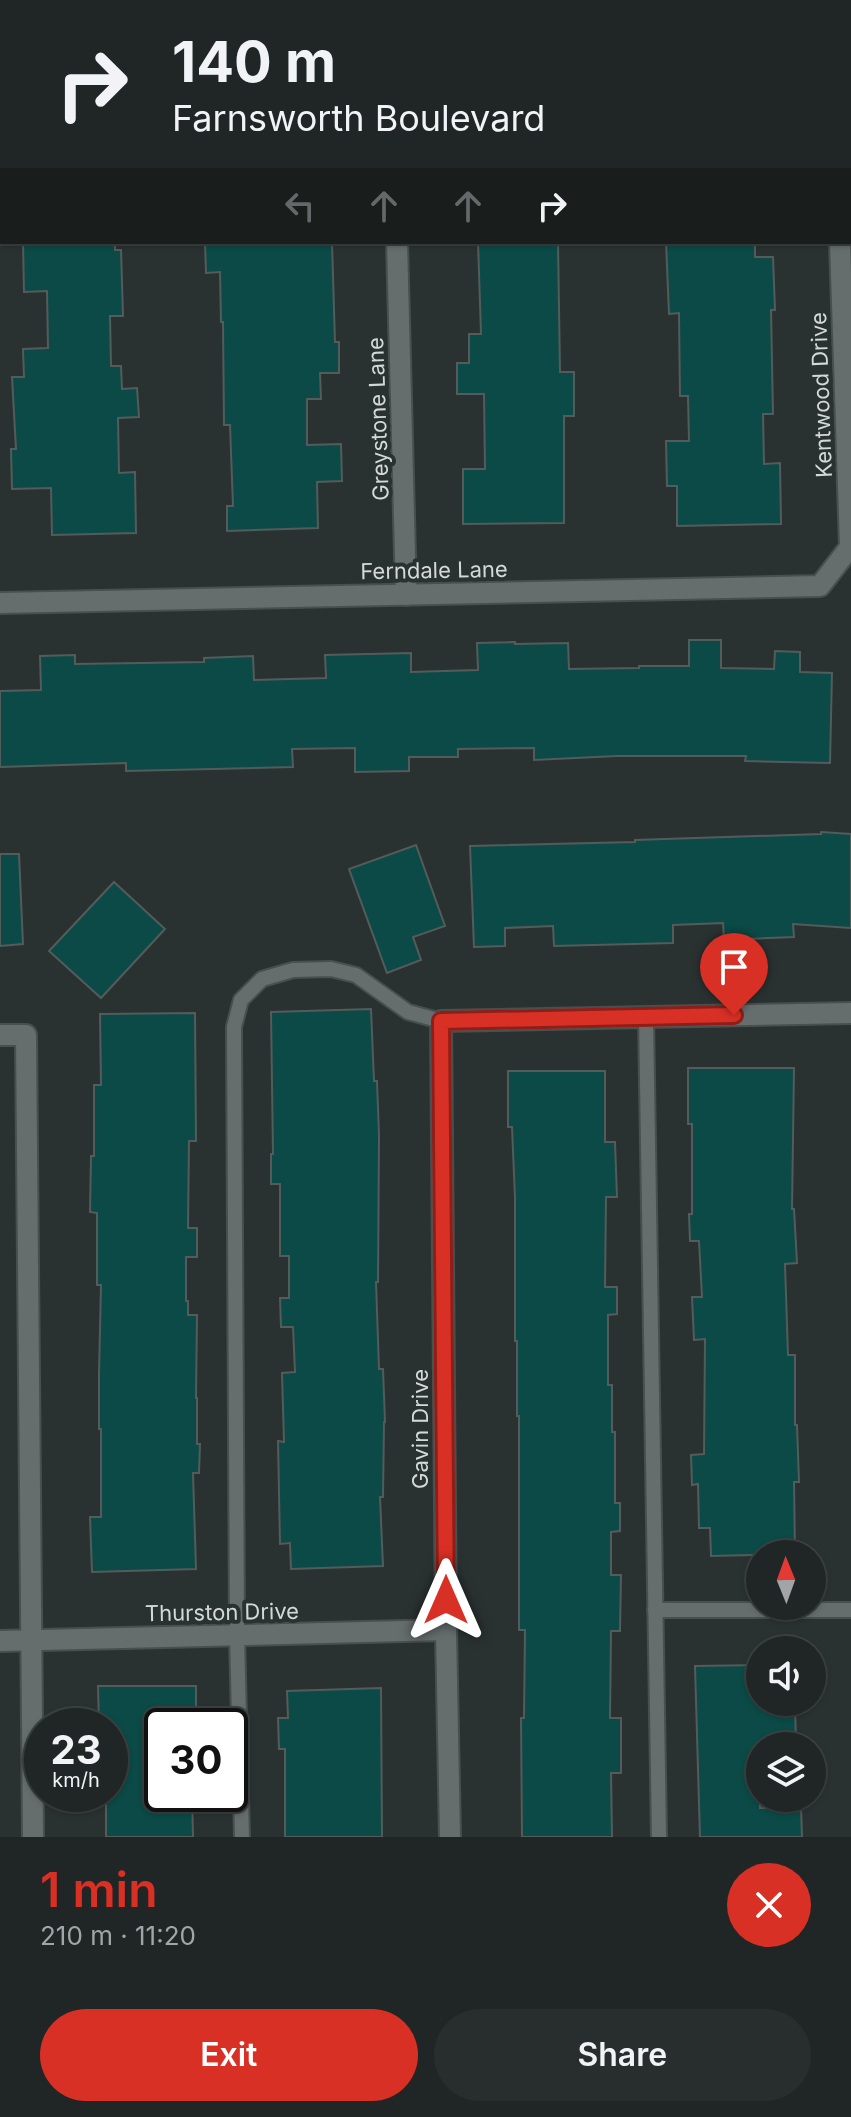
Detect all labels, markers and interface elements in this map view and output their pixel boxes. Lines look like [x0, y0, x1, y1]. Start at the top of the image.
text: 140 m [172, 28, 336, 96]
icon: right [40, 32, 144, 136]
text: Farnsworth Boulevard [172, 96, 545, 140]
icon: left [278, 184, 322, 228]
icon: ahead [362, 184, 406, 228]
icon: ahead [446, 184, 490, 228]
icon: right [530, 184, 574, 228]
street label: Kentwood Drive [805, 312, 837, 478]
street label: Greystone Lane [362, 337, 394, 501]
street label: Ferndale Lane [360, 556, 508, 584]
pin [700, 933, 768, 1015]
icon: arrive [712, 945, 756, 989]
street label: Gavin Drive [407, 1369, 433, 1489]
north arrow [746, 1540, 826, 1620]
map controls [746, 1540, 826, 1812]
position arrow [404, 1558, 488, 1642]
street label: Thurston Drive [145, 1598, 299, 1626]
button: sound [746, 1636, 826, 1716]
speed limit sign: 30 [144, 1708, 248, 1812]
text: 23 [50, 1725, 102, 1774]
button: layers [746, 1732, 826, 1812]
text: km/h [52, 1768, 100, 1792]
text: 1 min [40, 1860, 158, 1919]
button: close [727, 1863, 811, 1947]
text: 210 m · 11:20 [40, 1920, 196, 1951]
button: Exit [40, 2009, 418, 2101]
button: Share [434, 2009, 811, 2101]

